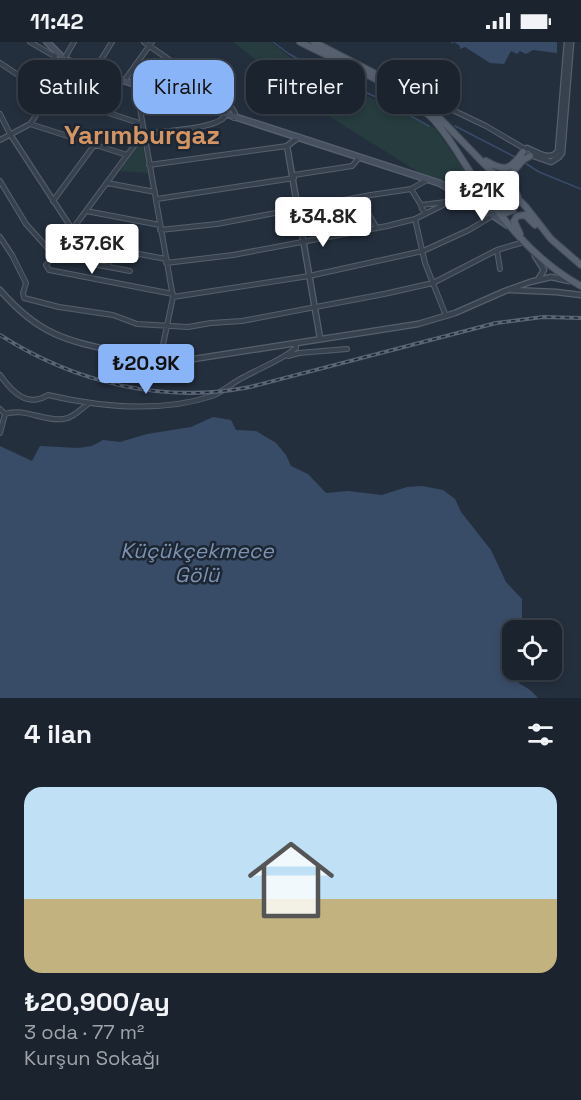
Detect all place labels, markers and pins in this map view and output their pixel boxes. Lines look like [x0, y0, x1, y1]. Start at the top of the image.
pin: ₺21K [446, 171, 518, 222]
pin: ₺34.8K [274, 197, 372, 248]
pin: ₺37.6K [43, 224, 141, 275]
pin: ₺20.9K [97, 344, 195, 395]

